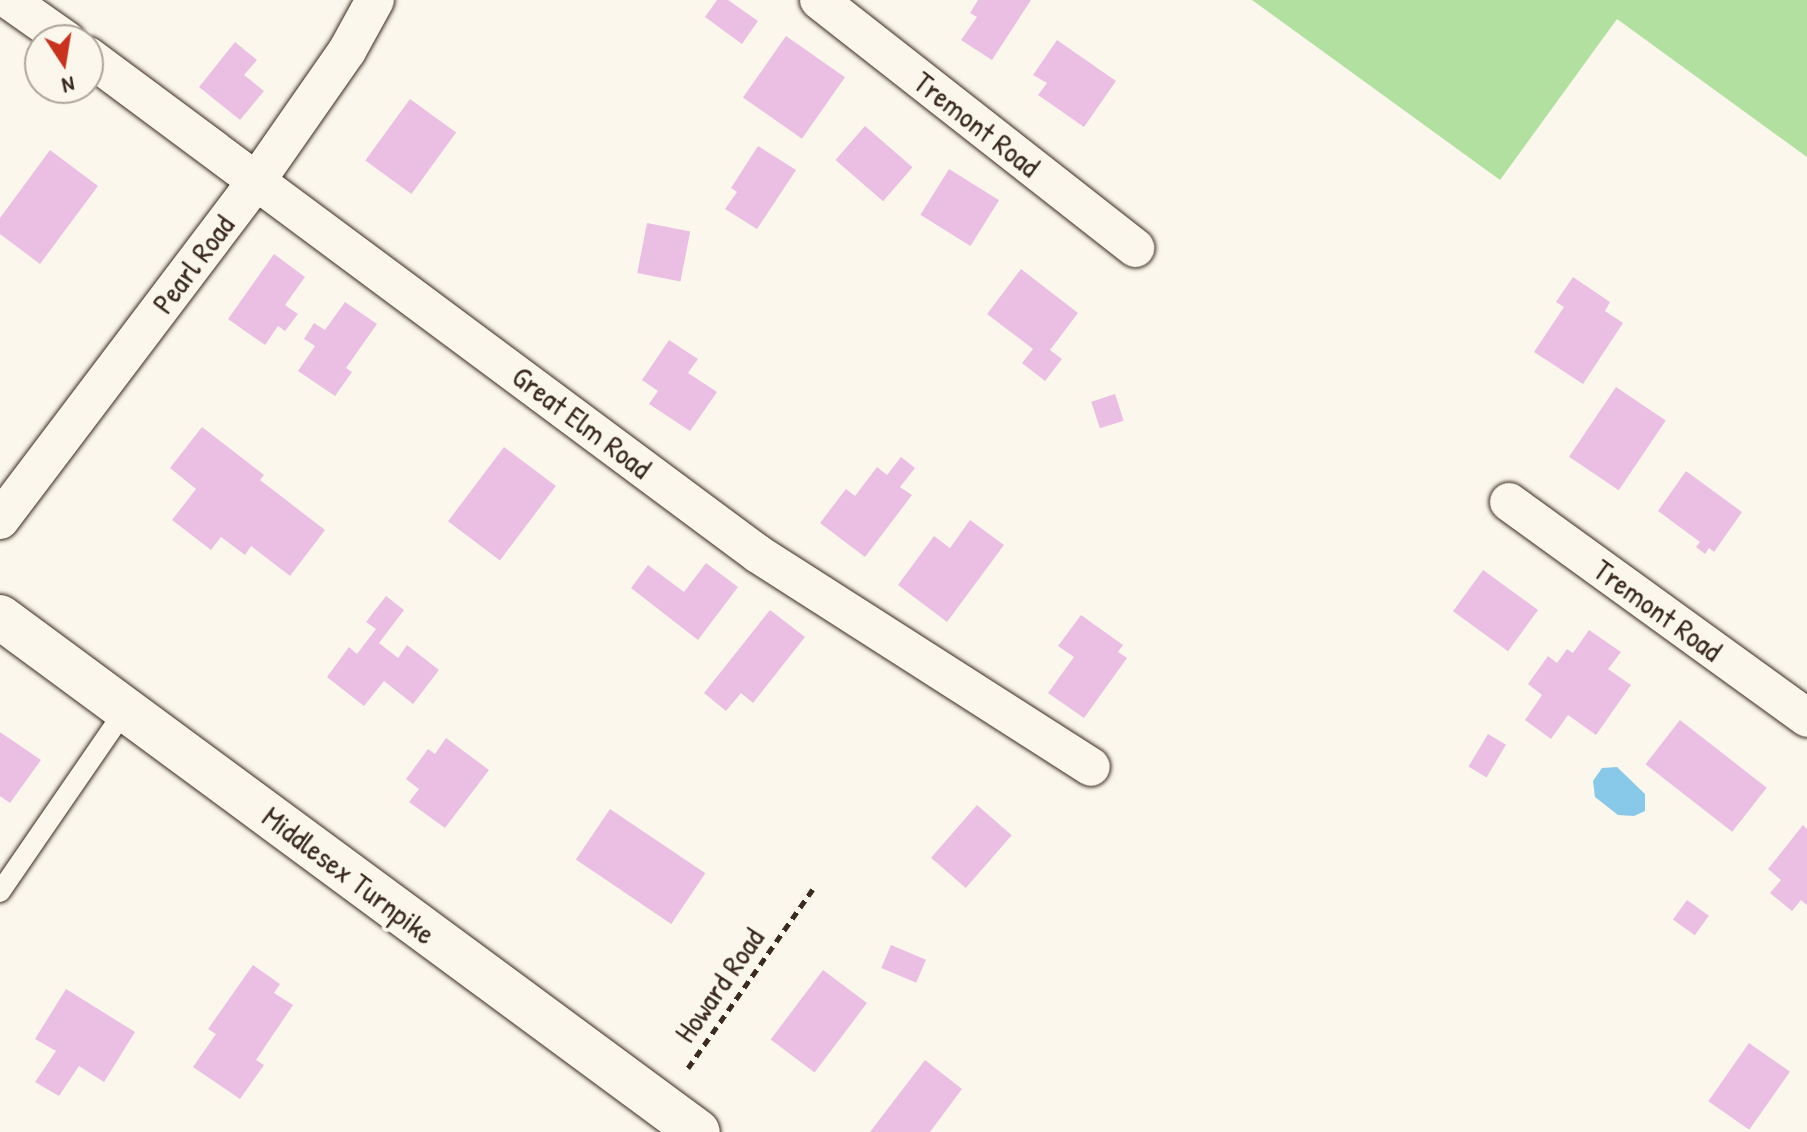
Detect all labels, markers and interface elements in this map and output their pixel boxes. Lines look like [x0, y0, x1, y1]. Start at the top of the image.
north arrow [24, 24, 104, 104]
street label: Tremont Road [907, 64, 1047, 184]
text: N [60, 70, 77, 101]
street label: Pearl Road [144, 208, 242, 320]
street label: Great Elm Road [505, 358, 659, 486]
street label: Tremont Road [1587, 551, 1729, 669]
street label: Middlesex Turnpike [256, 798, 442, 952]
street label: Howard Road [667, 921, 771, 1049]

